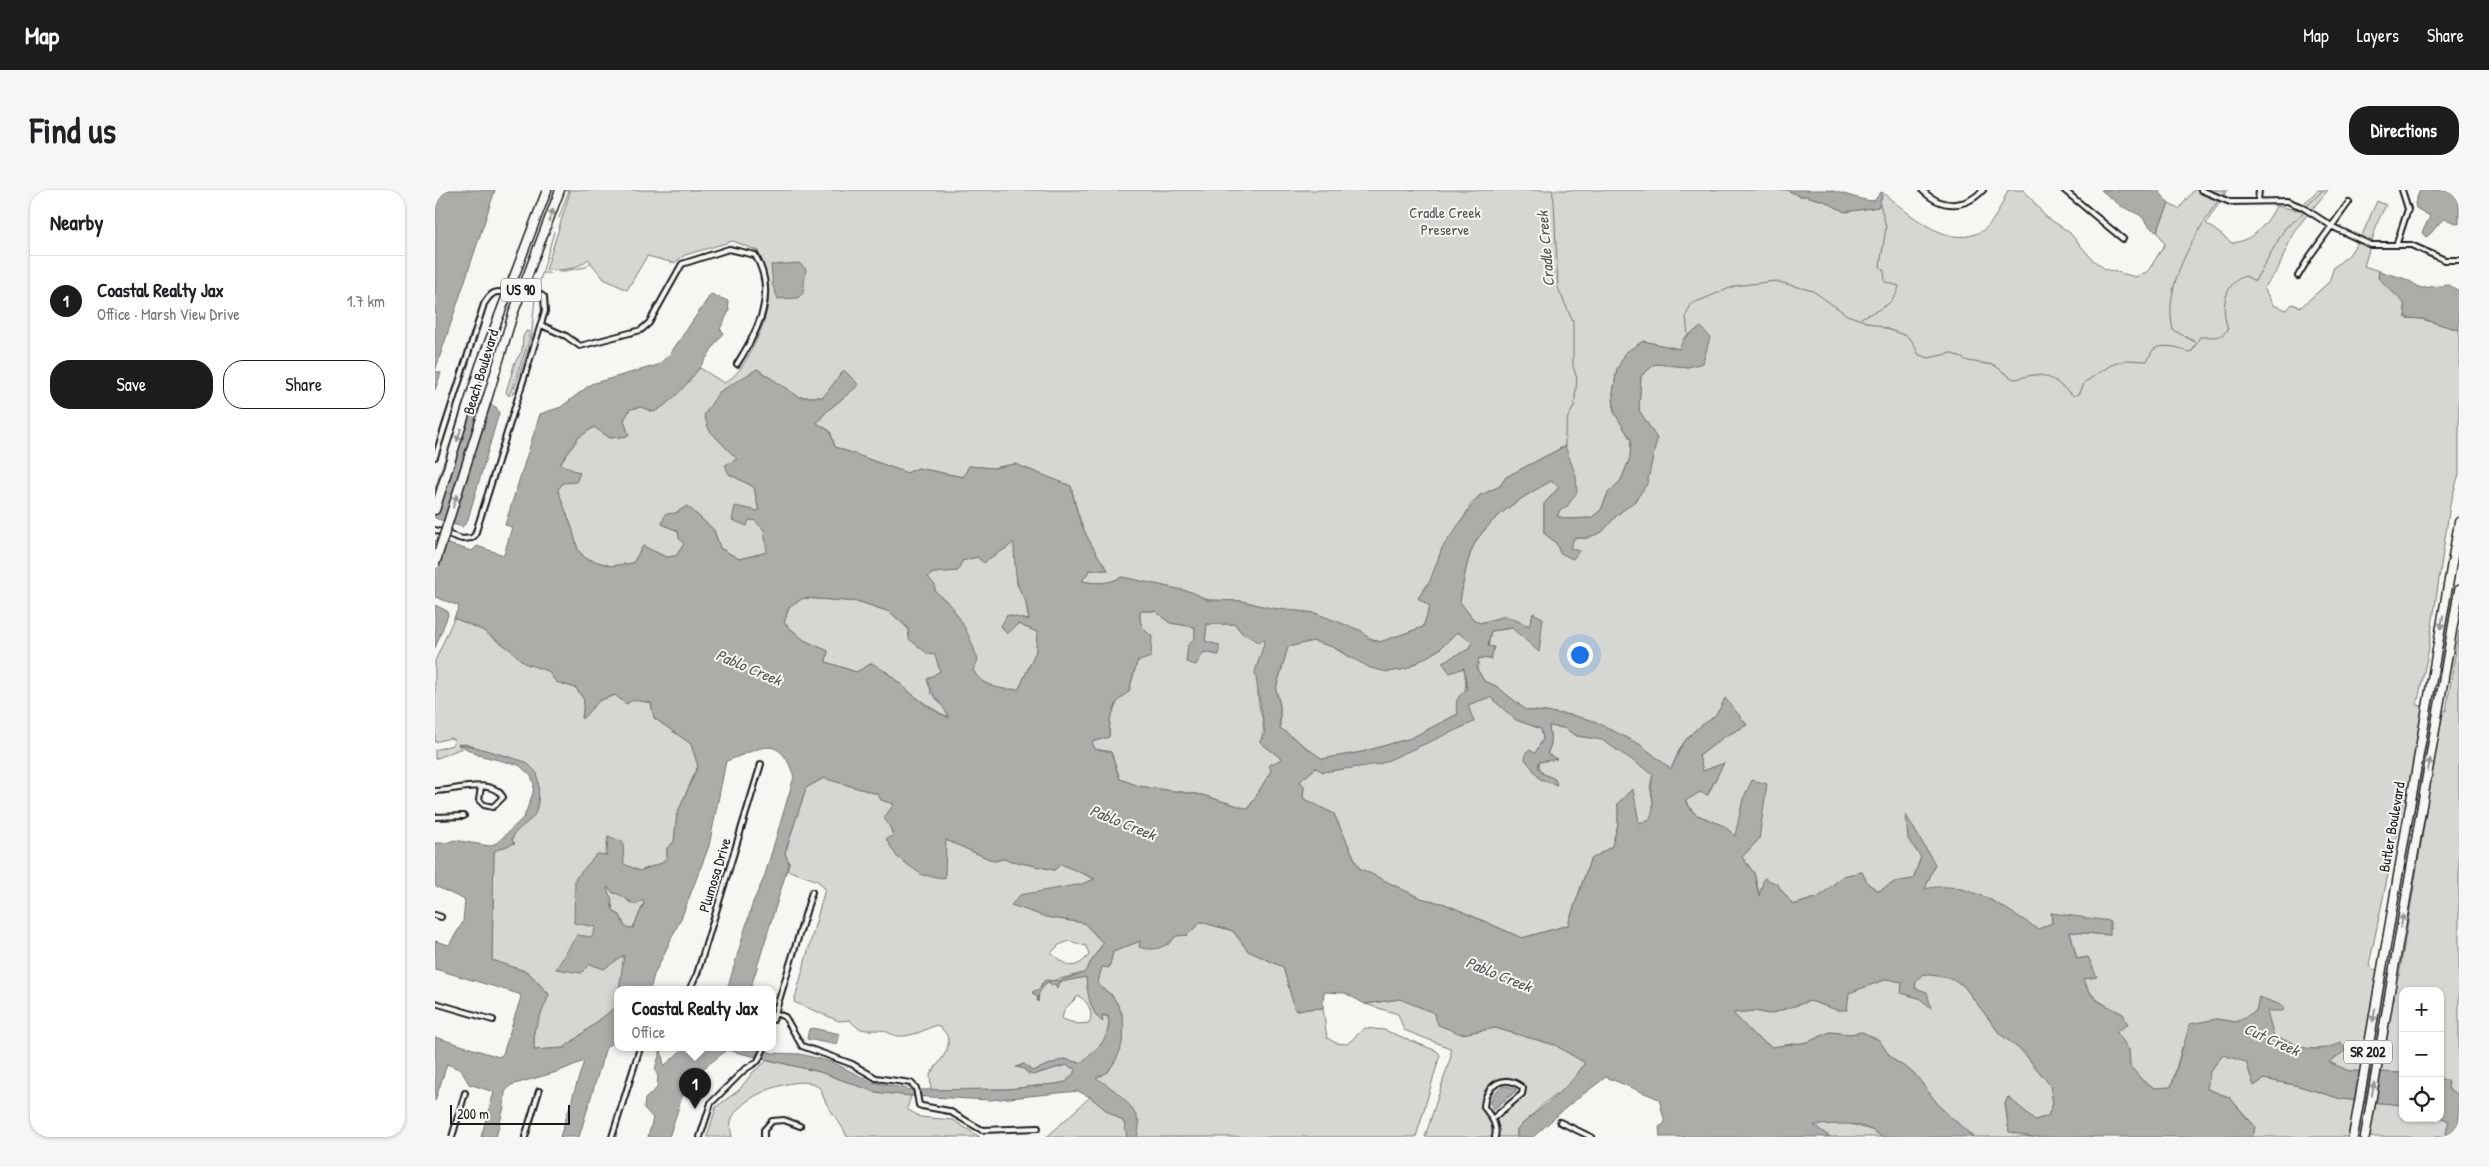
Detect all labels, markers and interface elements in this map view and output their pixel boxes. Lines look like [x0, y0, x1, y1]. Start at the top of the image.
text: Map [25, 19, 59, 51]
text: Map [2303, 23, 2329, 48]
text: Layers [2357, 23, 2399, 48]
text: Share [2427, 23, 2464, 48]
button: Directions [2349, 106, 2459, 155]
text: Find us [30, 107, 116, 154]
park label: Cradle Creek Preserve [1409, 202, 1481, 240]
text: Nearby [50, 208, 103, 237]
one-way arrow [547, 208, 555, 222]
water label: Cradle Creek [1531, 209, 1559, 288]
text: Coastal Realty Jax [97, 277, 224, 303]
road number: US 90 [501, 278, 541, 302]
text: 1 [63, 290, 69, 312]
text: 1.7 km [347, 290, 385, 312]
text: Office · Marsh View Drive [97, 303, 240, 325]
street label: Beach Boulevard [458, 326, 503, 417]
button: Save [50, 360, 213, 409]
button: Share [223, 360, 385, 409]
one-way arrow [454, 428, 462, 443]
one-way arrow [452, 493, 459, 508]
one-way arrow [2437, 614, 2445, 630]
your location [1567, 642, 1593, 668]
water label: Pablo Creek [713, 643, 786, 691]
one-way arrow [2425, 757, 2433, 773]
street label: Butler Boulevard [2373, 780, 2410, 874]
water label: Pablo Creek [1087, 799, 1160, 846]
street label: Plumosa Drive [693, 835, 736, 915]
one-way arrow [2398, 913, 2406, 929]
water label: Pablo Creek [1463, 951, 1536, 998]
popup [614, 986, 776, 1051]
map controls [2399, 987, 2444, 1122]
button: + [2399, 987, 2444, 1032]
text: Coastal Realty Jax [632, 995, 758, 1021]
one-way arrow [2369, 1007, 2377, 1023]
water label: Cut Creek [2241, 1017, 2305, 1062]
text: Office [632, 1021, 665, 1043]
button: − [2399, 1032, 2444, 1077]
road number: SR 202 [2344, 1040, 2392, 1064]
pin: 1 [679, 1068, 711, 1109]
button: locate [2399, 1077, 2444, 1122]
one-way arrow [2370, 1081, 2378, 1097]
scale bar [450, 1102, 570, 1125]
text: 200 m [457, 1104, 489, 1123]

